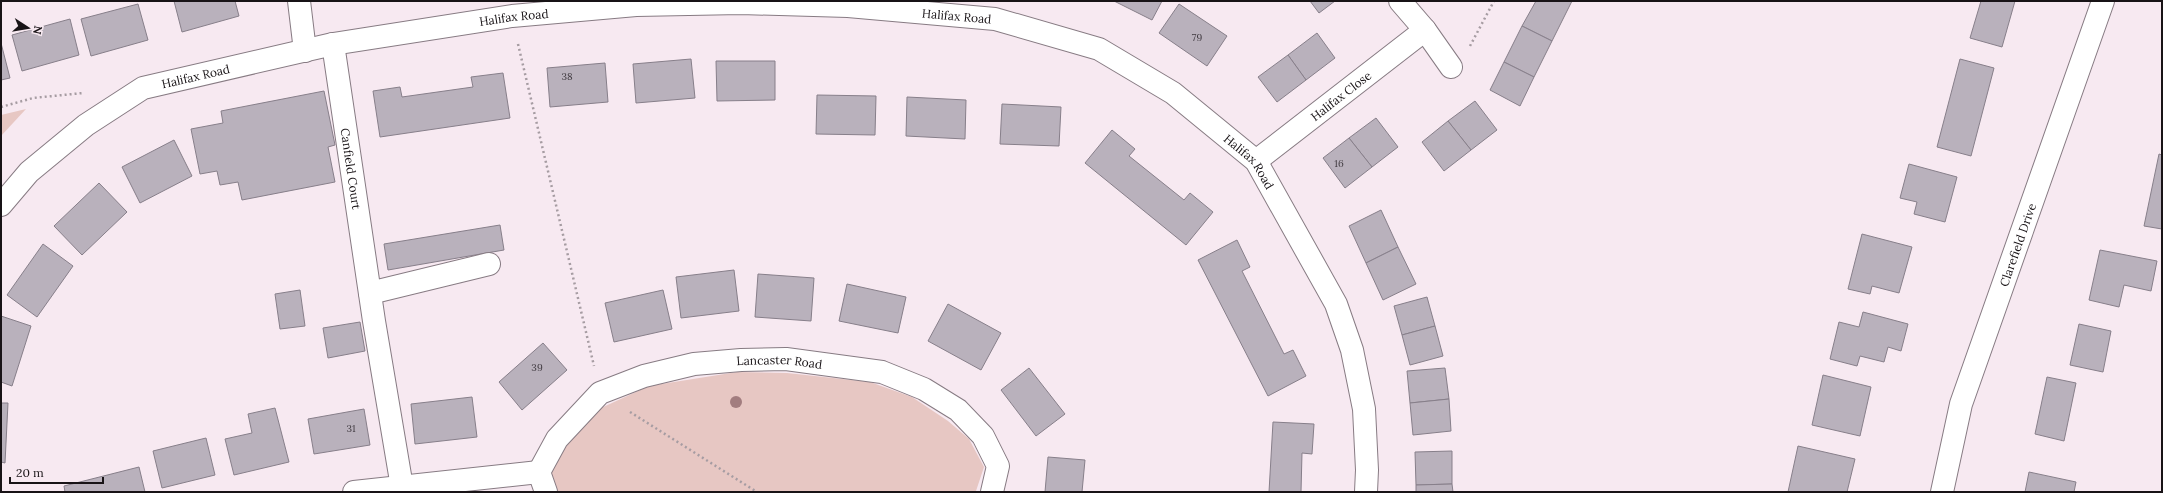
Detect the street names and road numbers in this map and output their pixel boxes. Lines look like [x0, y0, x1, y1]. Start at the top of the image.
street label: Halifax Road [478, 5, 549, 29]
street label: Halifax Road [921, 5, 992, 26]
street label: Halifax Road [160, 61, 231, 91]
street label: Halifax Close [1307, 67, 1374, 124]
street label: Canfield Court [338, 127, 365, 211]
street label: Halifax Road [1221, 131, 1278, 192]
street label: Clarefield Drive [1996, 201, 2039, 288]
street label: Lancaster Road [736, 351, 823, 371]

